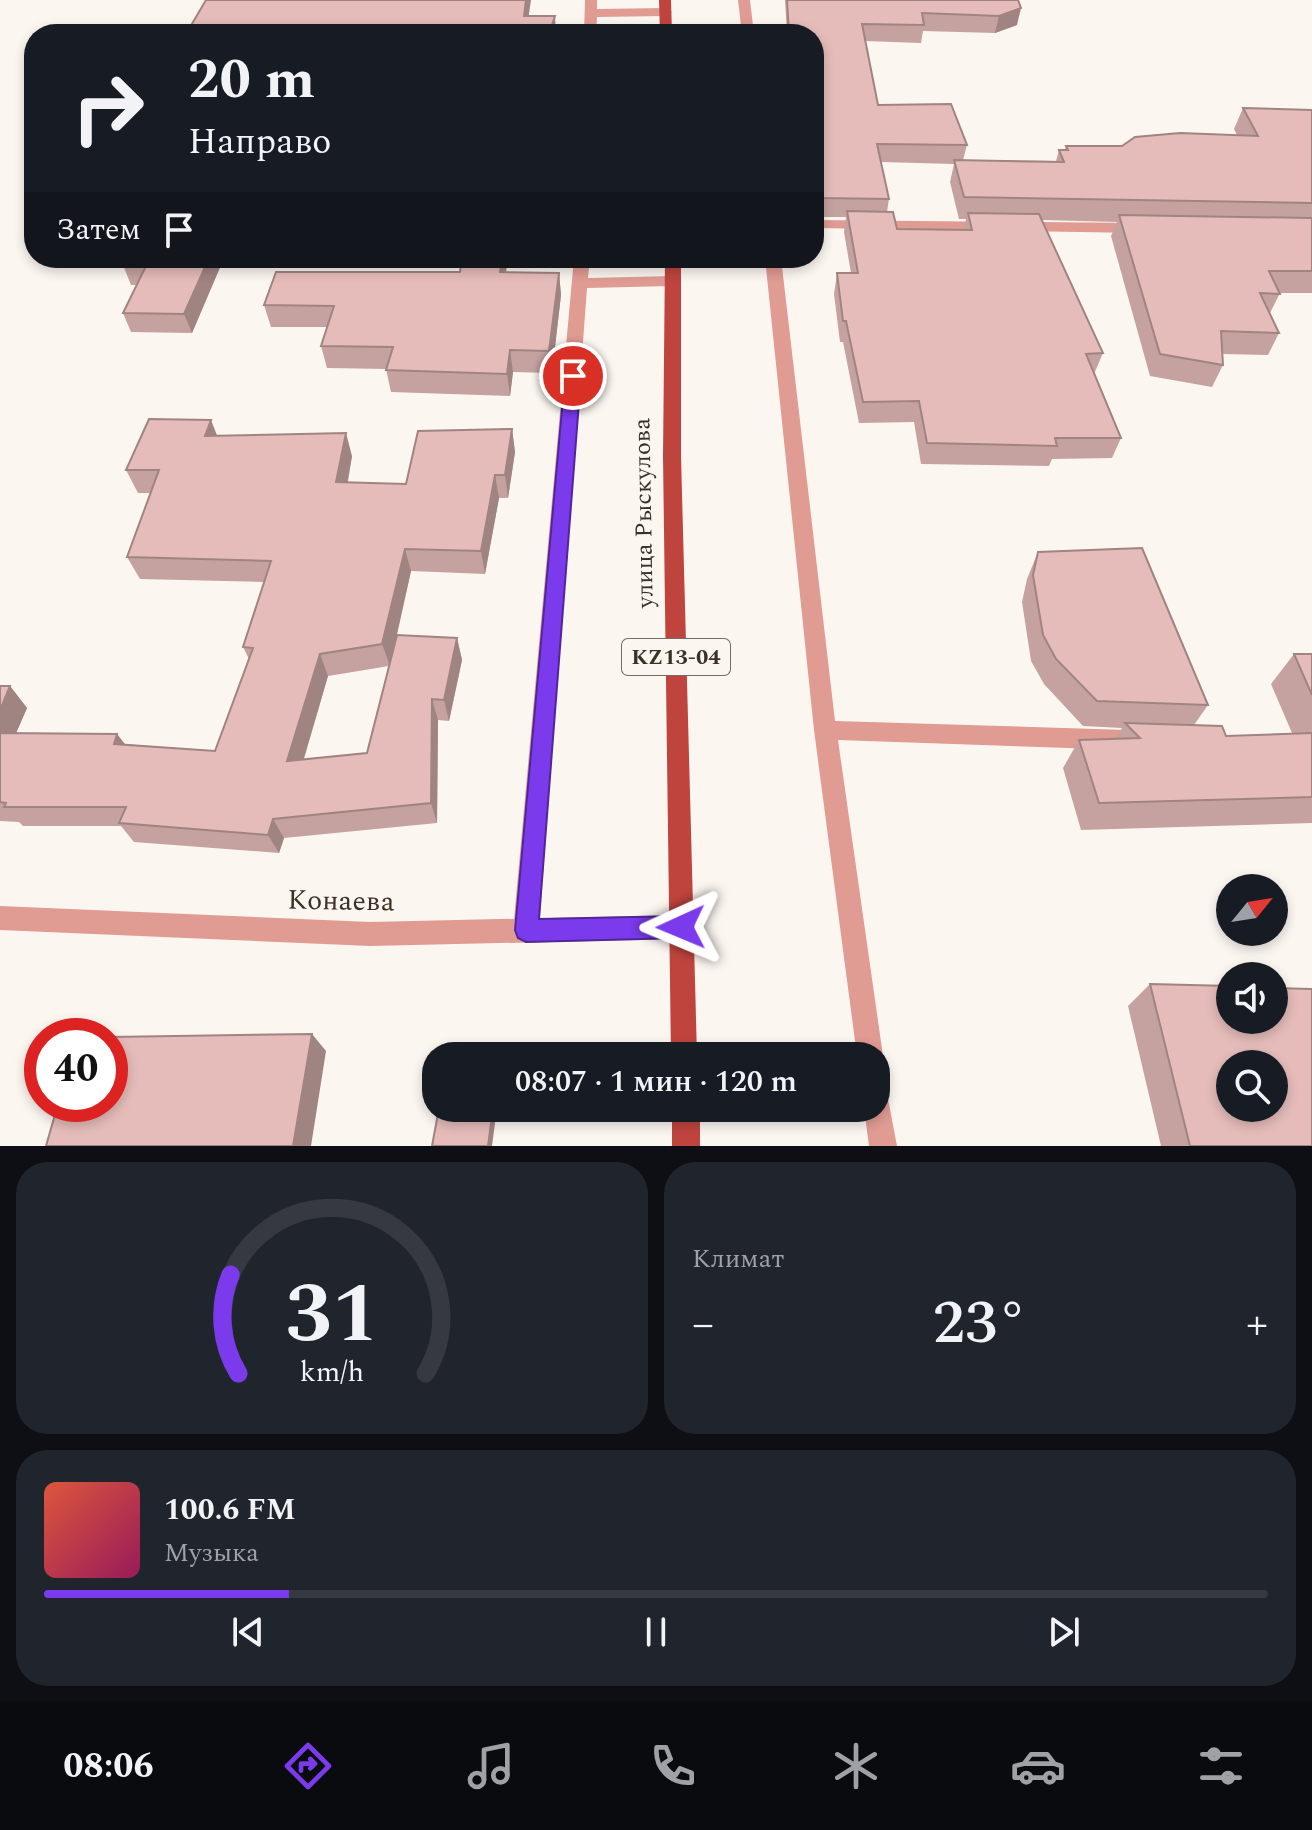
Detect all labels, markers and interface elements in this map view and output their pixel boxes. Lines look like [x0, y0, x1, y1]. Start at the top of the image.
text: 20 m [188, 38, 315, 123]
icon: right [56, 56, 160, 160]
text: Направо [188, 115, 331, 170]
text: Затем [56, 207, 141, 253]
icon: arrive [157, 208, 201, 252]
pin [539, 342, 607, 410]
icon: arrive [551, 354, 595, 398]
street label: улица Рыскулова [624, 417, 664, 609]
road number: KZ13-04 [622, 639, 730, 675]
north arrow [1216, 874, 1288, 946]
map controls [1216, 874, 1288, 1122]
street label: Конаева [287, 879, 395, 923]
position arrow [639, 885, 723, 969]
button: sound [1216, 962, 1288, 1034]
speed limit sign: 40 [24, 1018, 128, 1122]
button: search [1216, 1050, 1288, 1122]
text: 08:07 · 1 мин · 120 m [515, 1059, 797, 1105]
text: Климат [692, 1239, 784, 1279]
text: 31 [285, 1252, 379, 1379]
text: 23° [933, 1278, 1027, 1370]
text: − [692, 1291, 714, 1358]
text: + [1246, 1291, 1268, 1358]
text: km/h [300, 1351, 364, 1394]
text: 100.6 FM [164, 1487, 296, 1533]
text: Музыка [164, 1533, 259, 1573]
icon: previous [226, 1610, 270, 1654]
icon: pause [634, 1610, 678, 1654]
icon: next [1042, 1610, 1086, 1654]
icon: directions [280, 1738, 336, 1794]
icon: music [463, 1738, 519, 1794]
icon: phone [645, 1738, 701, 1794]
icon: climate [828, 1738, 884, 1794]
icon: car [1010, 1738, 1066, 1794]
icon: filters [1193, 1738, 1249, 1794]
text: 08:06 [63, 1739, 154, 1794]

